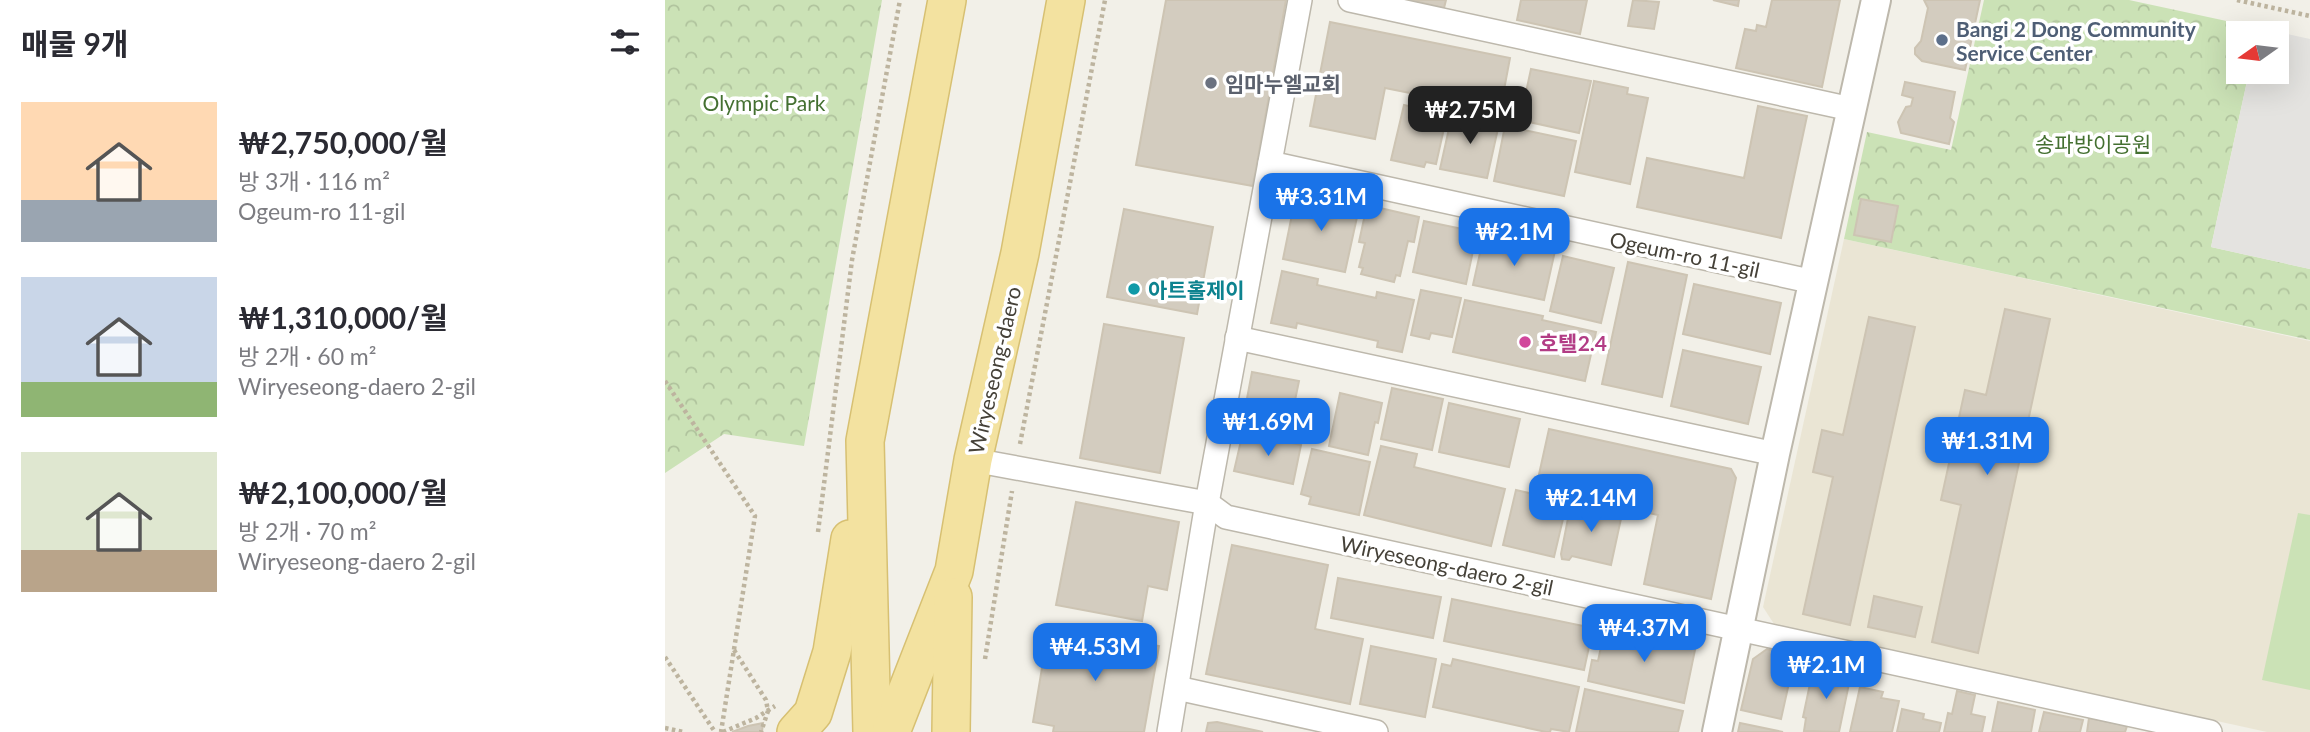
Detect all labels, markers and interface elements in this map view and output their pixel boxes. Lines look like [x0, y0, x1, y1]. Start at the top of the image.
place label: Bangi 2 Dong Community Service Center [1956, 16, 2197, 65]
north arrow [2226, 21, 2289, 84]
map controls [2226, 21, 2289, 84]
icon: filters [606, 23, 644, 61]
text: 매물 9개 [21, 25, 129, 61]
marker: Bangi 2 Dong Community Service Center [1934, 32, 1950, 48]
place label: 임마누엘교회 [1225, 71, 1341, 96]
marker: 임마누엘교회 [1203, 75, 1219, 91]
pin: ₩2.75M [1413, 86, 1527, 146]
park label: Olympic Park [703, 90, 826, 115]
text: ₩2.75M [1424, 95, 1516, 123]
text: ₩2,750,000/월 [238, 124, 448, 160]
icon: home [77, 130, 161, 214]
park label: 송파방이공원 [2035, 131, 2151, 156]
text: 방 3개 · 116 m² [238, 167, 390, 195]
pin: ₩3.31M [1264, 174, 1378, 233]
text: ₩3.31M [1275, 182, 1367, 210]
text: Ogeum-ro 11-gil [238, 197, 405, 225]
pin: ₩2.1M [1465, 208, 1563, 268]
text: ₩2.1M [1475, 217, 1553, 245]
street label: Ogeum-ro 11-gil [1608, 226, 1762, 282]
place label: 아트홀제이 [1148, 277, 1245, 302]
marker: 아트홀제이 [1126, 281, 1142, 297]
street label: Wiryeseong-daero [963, 284, 1025, 456]
text: ₩1,310,000/월 [238, 299, 448, 335]
icon: home [77, 305, 161, 389]
place label: 호텔2.4 [1539, 330, 1607, 355]
marker: 호텔2.4 [1517, 334, 1533, 350]
text: 방 2개 · 60 m² [238, 342, 376, 370]
text: Wiryeseong-daero 2-gil [238, 372, 476, 400]
pin: ₩1.69M [1211, 398, 1325, 458]
text: ₩1.69M [1222, 407, 1314, 435]
pin: ₩1.31M [1930, 418, 2044, 477]
text: ₩1.31M [1941, 426, 2033, 454]
text: ₩2,100,000/월 [238, 474, 448, 510]
pin: ₩2.14M [1534, 475, 1648, 534]
icon: home [77, 480, 161, 564]
text: ₩2.14M [1545, 483, 1637, 511]
text: 방 2개 · 70 m² [238, 517, 376, 545]
street label: Wiryeseong-daero 2-gil [1338, 530, 1556, 600]
text: Wiryeseong-daero 2-gil [238, 547, 476, 575]
pin: ₩4.37M [1587, 604, 1701, 664]
text: ₩4.37M [1598, 613, 1690, 641]
pin: ₩4.53M [1038, 624, 1152, 683]
text: ₩4.53M [1049, 632, 1141, 660]
pin: ₩2.1M [1777, 642, 1875, 701]
text: ₩2.1M [1787, 650, 1865, 678]

